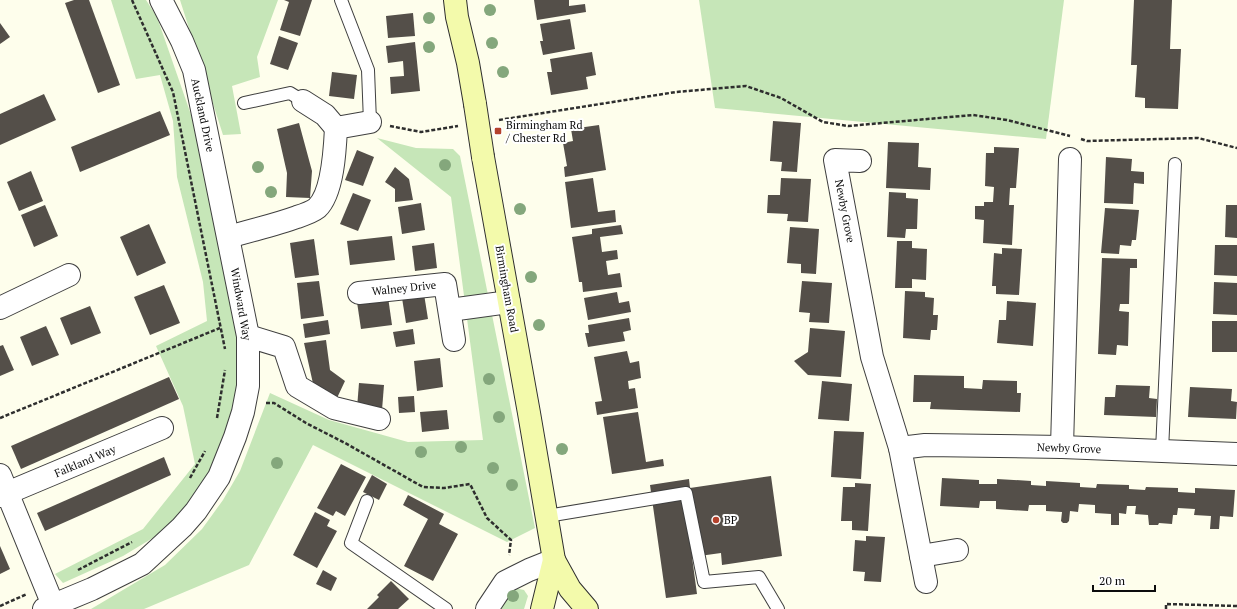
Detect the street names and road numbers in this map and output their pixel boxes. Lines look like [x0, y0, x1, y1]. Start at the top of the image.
street label: Auckland Drive [188, 77, 218, 154]
street label: Newby Grove [832, 178, 858, 244]
street label: Birmingham Road [492, 244, 522, 334]
street label: Windward Way [228, 267, 254, 342]
street label: Walney Drive [371, 278, 437, 298]
street label: Newby Grove [1037, 440, 1102, 456]
street label: Falkland Way [52, 442, 118, 480]

